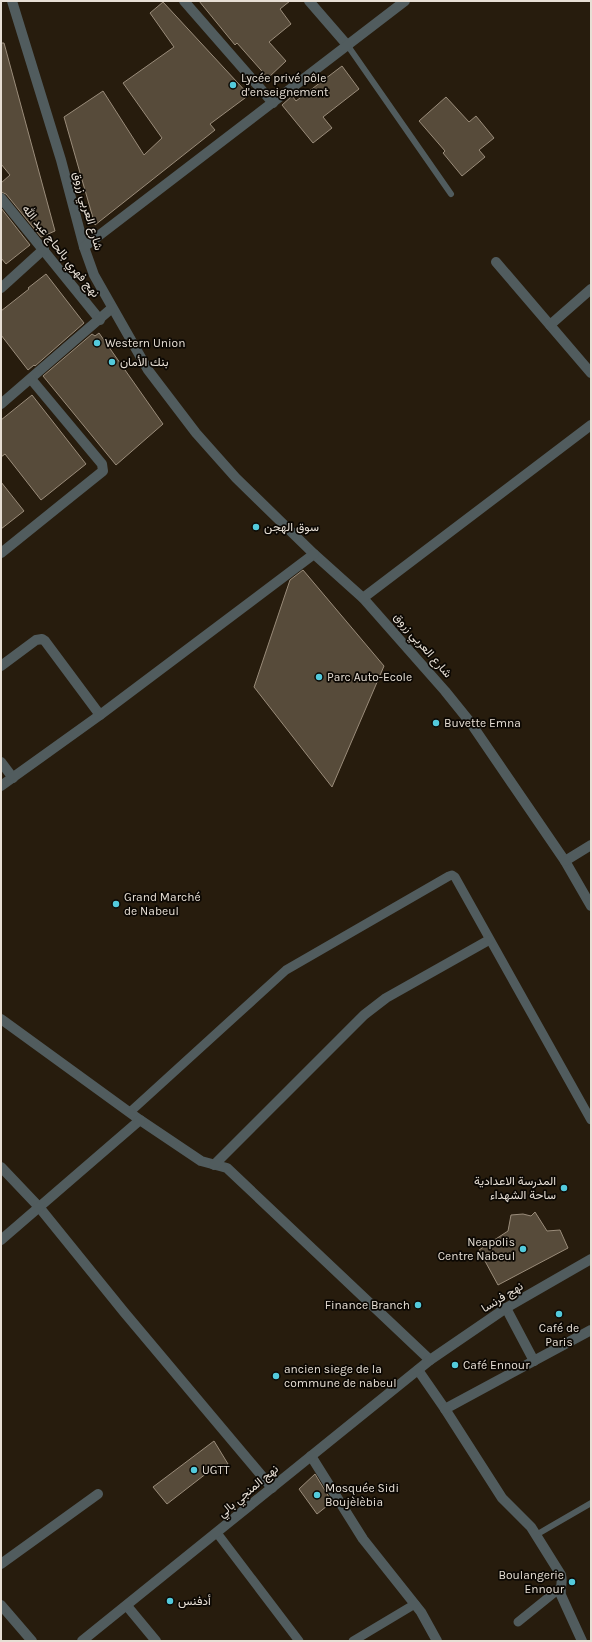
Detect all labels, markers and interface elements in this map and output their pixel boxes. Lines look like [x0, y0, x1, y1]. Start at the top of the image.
place label: Lycée privé pôle d'enseignement [241, 71, 329, 99]
marker: Lycée privé pôle d'enseignement [228, 80, 238, 90]
street label: شارع العربي زروق [67, 170, 106, 253]
street label: نهج فهري بالحاج عبد الله [17, 202, 103, 302]
place label: Western Union [105, 336, 185, 350]
marker: Western Union [92, 338, 102, 348]
place label: بنك الأمان [120, 355, 169, 369]
marker: بنك الأمان [107, 357, 117, 367]
place label: سوق الهجن [264, 520, 319, 535]
marker: سوق الهجن [251, 522, 261, 532]
street label: شارع العربي زروق [389, 610, 455, 682]
place label: Parc Auto-Ecole [327, 670, 412, 684]
marker: Parc Auto-Ecole [314, 672, 324, 682]
place label: Buvette Emna [444, 716, 521, 730]
marker: Buvette Emna [431, 718, 441, 728]
place label: Grand Marché de Nabeul [124, 890, 201, 918]
marker: Grand Marché de Nabeul [111, 899, 121, 909]
place label: المدرسة الاعدادية ساحة الشهداء [474, 1174, 556, 1203]
marker: المدرسة الاعدادية ساحة الشهداء [559, 1183, 569, 1193]
place label: Neapolis Centre Nabeul [438, 1235, 515, 1263]
marker: Neapolis Centre Nabeul [518, 1244, 528, 1254]
street label: نهج فرنسا [479, 1279, 526, 1317]
place label: Finance Branch [325, 1298, 410, 1312]
marker: Finance Branch [413, 1300, 423, 1310]
marker: Café de Paris [554, 1309, 564, 1319]
place label: Café de Paris [539, 1321, 579, 1349]
place label: Café Ennour [463, 1358, 530, 1372]
marker: Café Ennour [450, 1360, 460, 1370]
place label: ancien siege de la commune de nabeul [284, 1362, 397, 1390]
marker: ancien siege de la commune de nabeul [271, 1371, 281, 1381]
street label: نهج المنجي بالي [215, 1462, 283, 1523]
place label: UGTT [202, 1463, 230, 1477]
marker: UGTT [189, 1465, 199, 1475]
place label: Mosquée Sidi Boujèlèbia [325, 1481, 399, 1509]
marker: Mosquée Sidi Boujèlèbia [312, 1490, 322, 1500]
place label: Boulangerie Ennour [498, 1568, 565, 1596]
marker: Boulangerie Ennour [567, 1577, 577, 1587]
place label: أدفنس [178, 1594, 211, 1609]
marker: أدفنس [165, 1596, 175, 1606]

